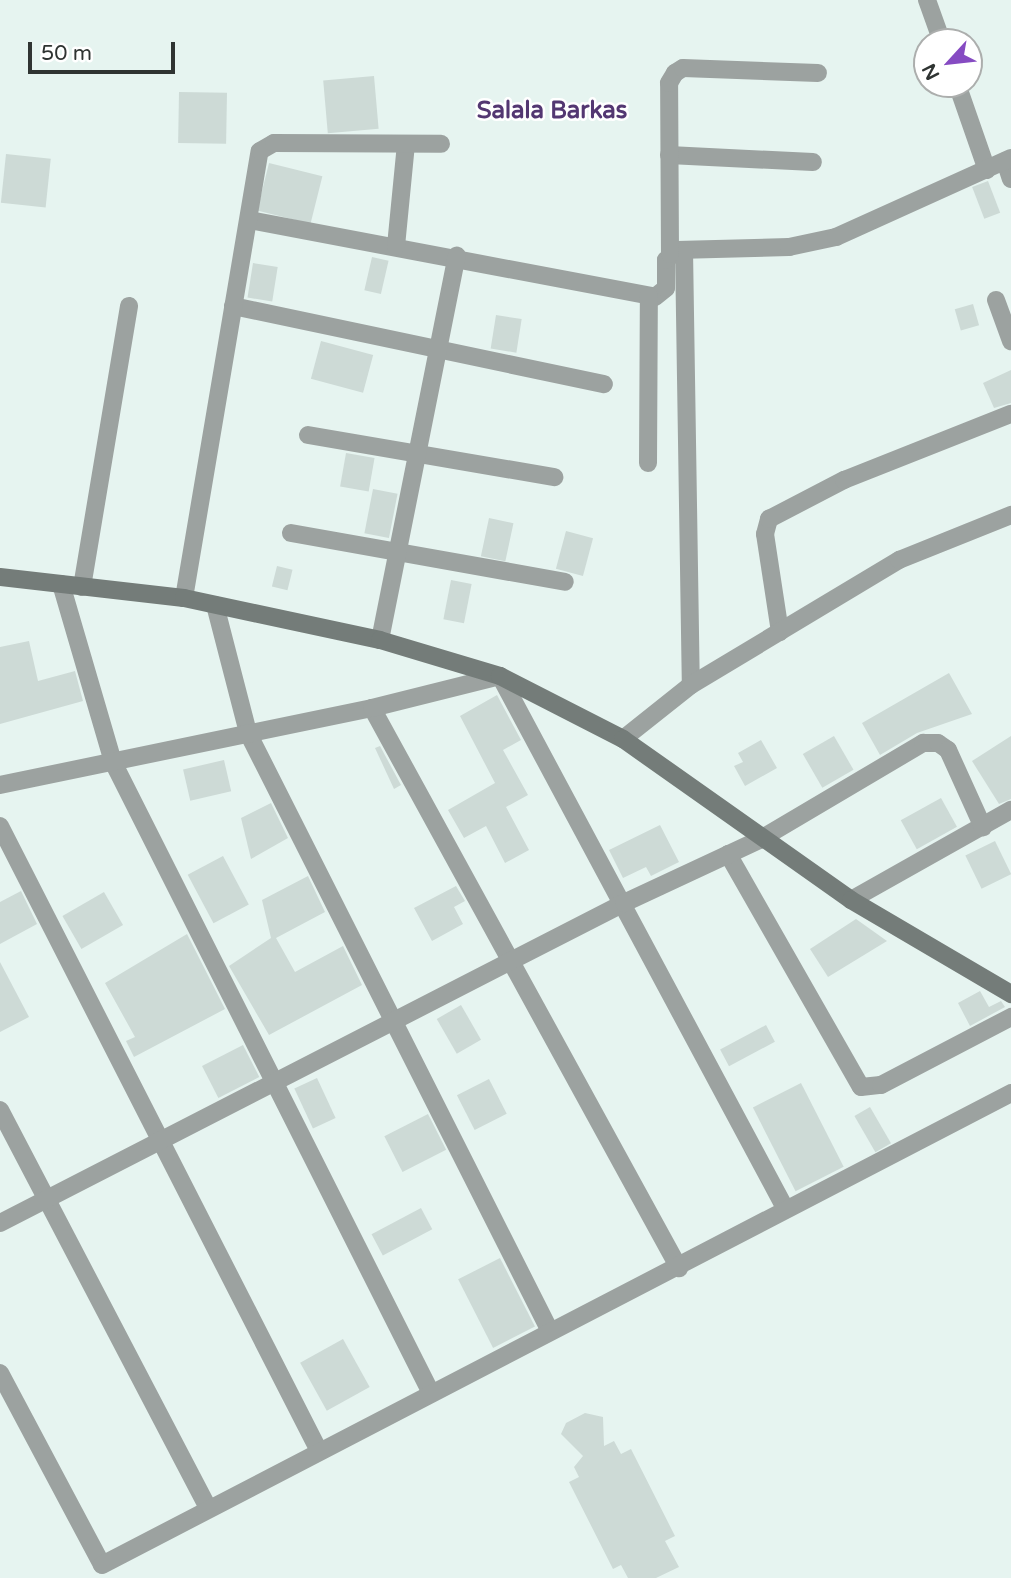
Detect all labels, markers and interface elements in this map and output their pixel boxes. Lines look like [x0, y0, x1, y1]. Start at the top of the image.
scale bar [32, 28, 178, 72]
north arrow [913, 28, 983, 98]
text: 50 m [41, 41, 92, 66]
text: N [918, 60, 944, 83]
district label: Salala Barkas [477, 97, 627, 125]

